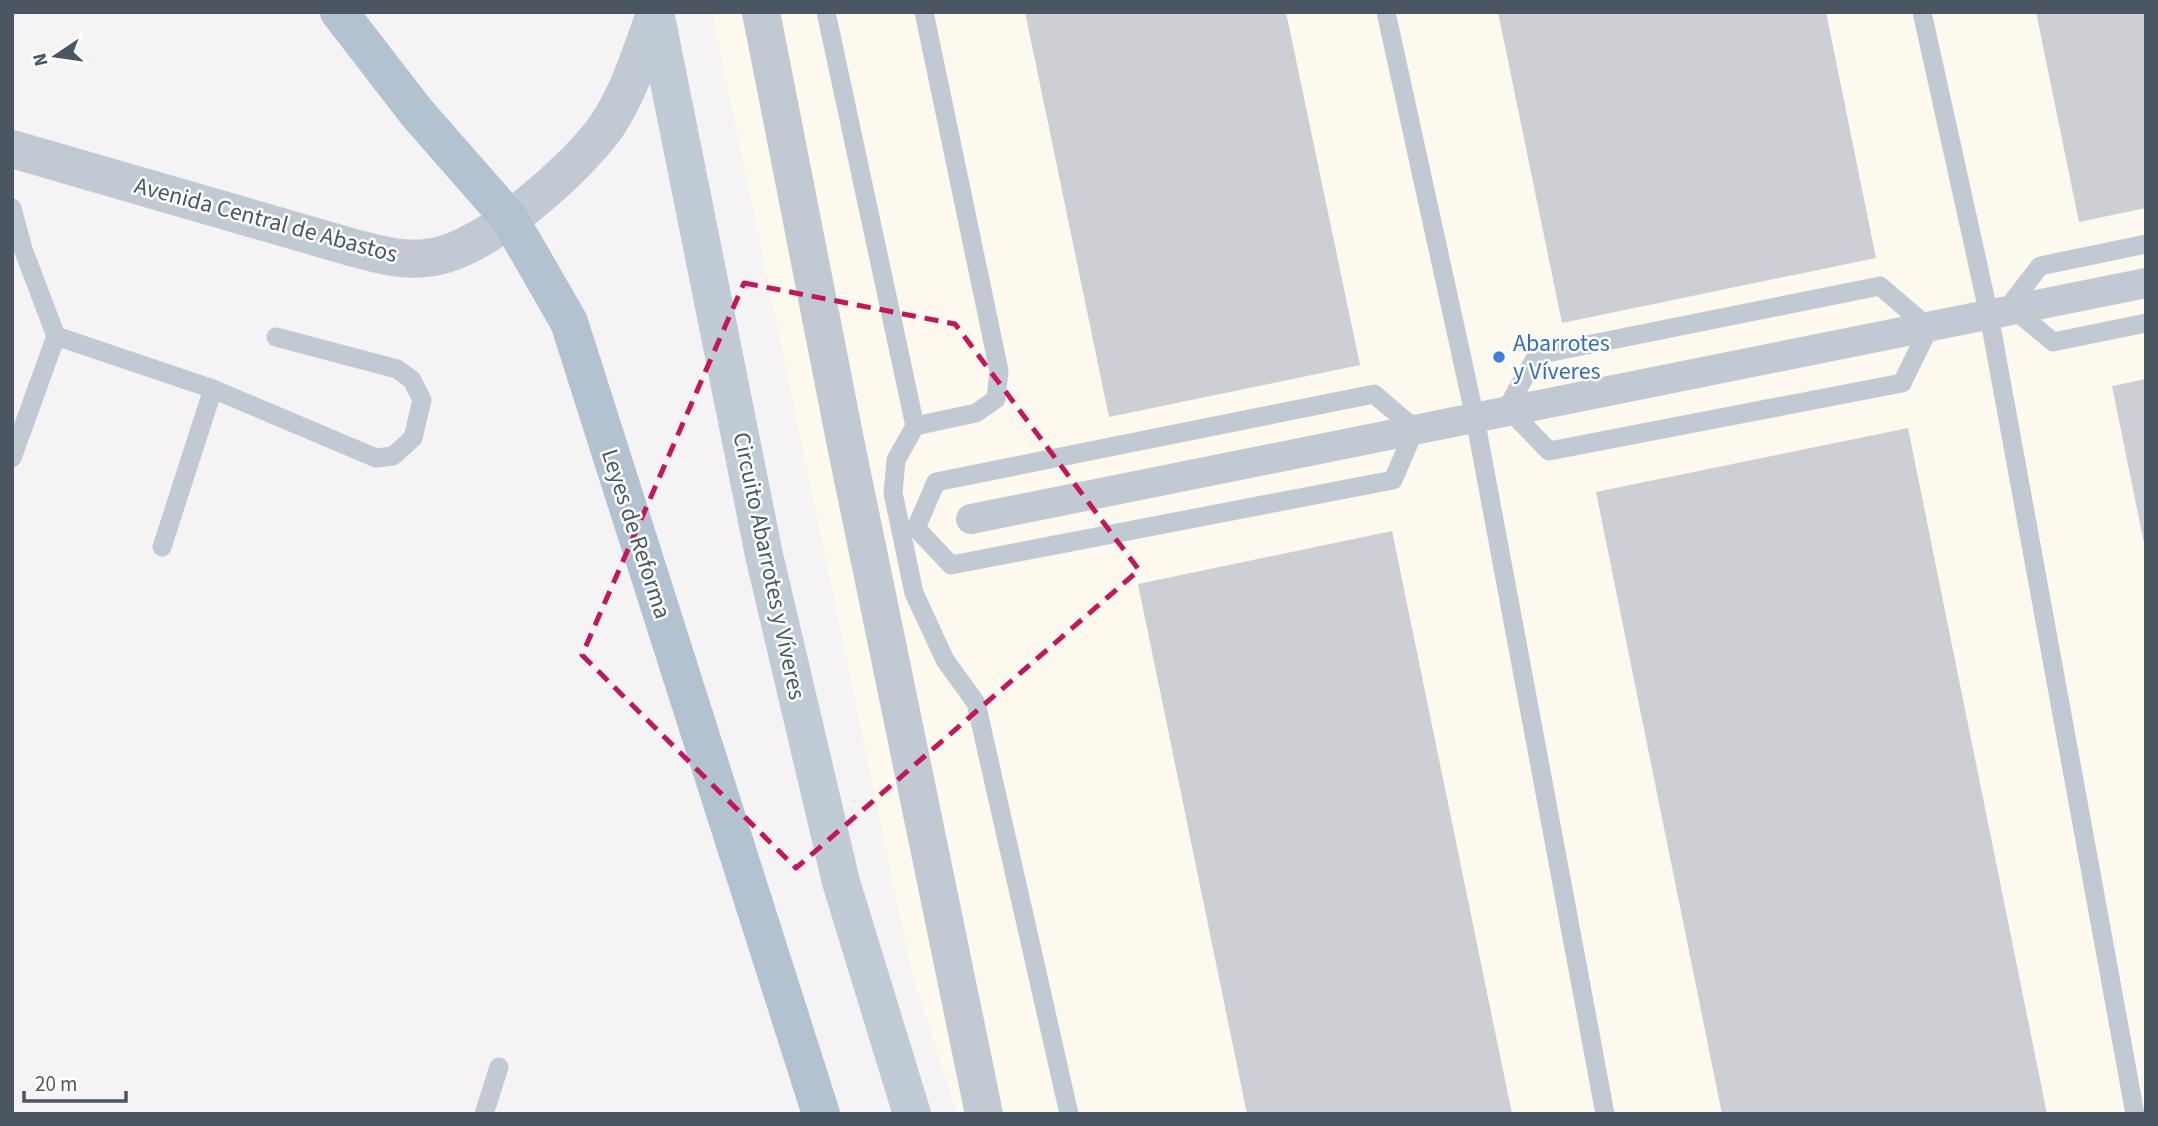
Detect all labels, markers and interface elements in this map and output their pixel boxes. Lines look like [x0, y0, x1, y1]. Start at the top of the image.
north arrow [21, 21, 91, 91]
text: N [26, 50, 55, 69]
street label: Avenida Central de Abastos [130, 168, 402, 272]
place label: Abarrotes y Víveres [1513, 326, 1610, 389]
marker: Abarrotes y Víveres [1491, 349, 1507, 365]
street label: Circuito Abarrotes y Víveres [724, 429, 814, 703]
street label: Leyes de Reforma [592, 445, 680, 623]
scale bar [24, 1060, 126, 1104]
text: 20 m [35, 1069, 77, 1099]

